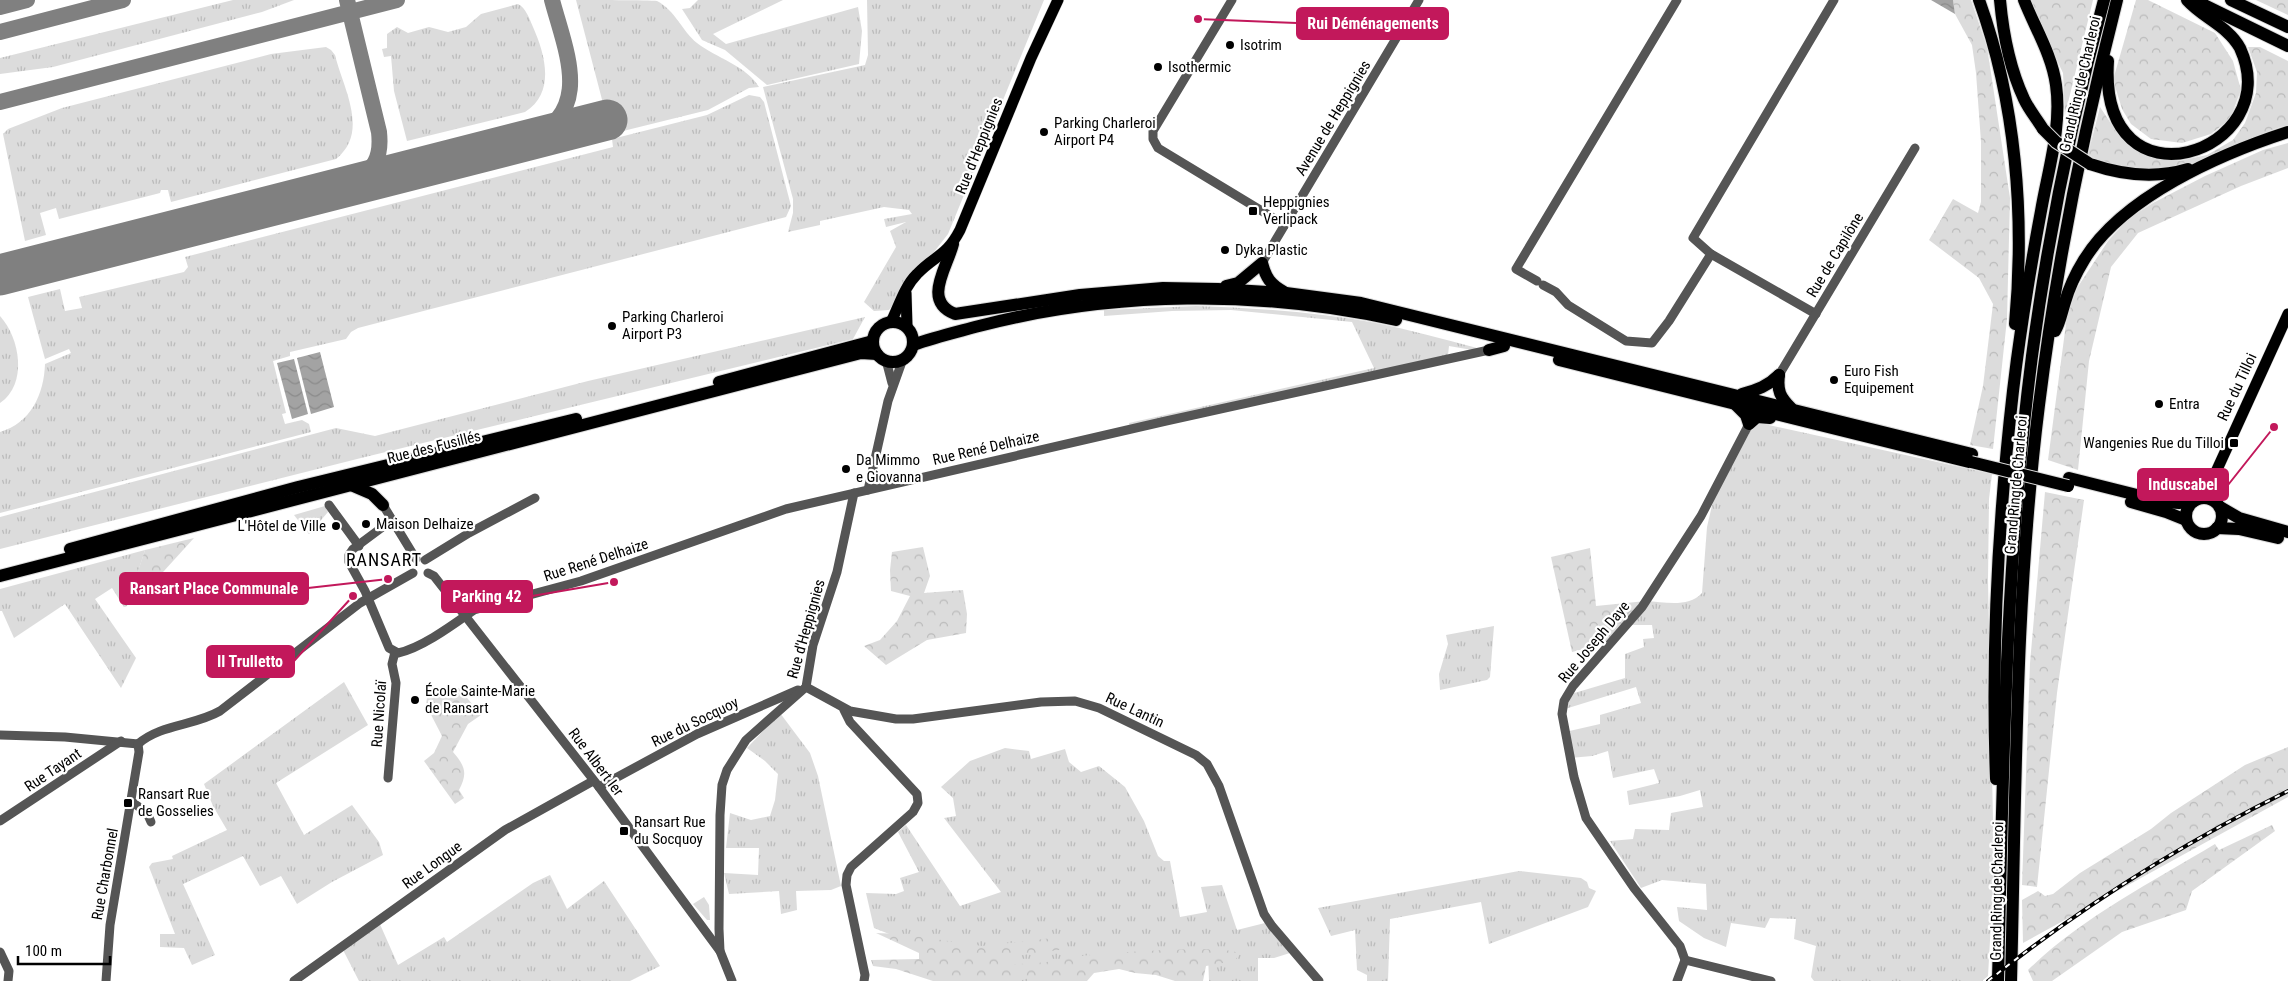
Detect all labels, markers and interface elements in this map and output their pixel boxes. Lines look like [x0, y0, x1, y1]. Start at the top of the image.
callout: Rui Déménagements [1297, 8, 1448, 39]
text: Rui Déménagements [1307, 14, 1439, 33]
street label: Grand Ring de Charleroi [2056, 14, 2104, 154]
place label: Isotrim [1240, 36, 1282, 54]
marker: Isotrim [1224, 39, 1236, 51]
street label: Avenue de Heppignies [1292, 57, 1375, 179]
place label: Isothermic [1168, 58, 1231, 76]
marker: Isothermic [1152, 61, 1164, 73]
street label: Rue d'Heppignies [951, 95, 1007, 197]
place label: Parking Charleroi Airport P4 [1054, 114, 1156, 149]
marker: Parking Charleroi Airport P4 [1038, 126, 1050, 138]
place label: Heppignies Verlipack [1263, 193, 1330, 228]
marker: Heppignies Verlipack [1247, 205, 1259, 217]
street label: Rue de Capilône [1803, 209, 1867, 301]
place label: Dyka Plastic [1235, 241, 1308, 259]
marker: Dyka Plastic [1219, 244, 1231, 256]
place label: Parking Charleroi Airport P3 [622, 308, 724, 343]
marker: Parking Charleroi Airport P3 [606, 320, 618, 332]
street label: Rue du Tilloi [2213, 350, 2261, 424]
place label: Euro Fish Equipement [1844, 362, 1914, 397]
marker: Euro Fish Equipement [1828, 374, 1840, 386]
place label: Entra [2169, 395, 2200, 413]
marker: Entra [2153, 398, 2165, 410]
street label: Grand Ring de Charleroi [2001, 415, 2031, 555]
street label: Rue des Fusillés [385, 427, 483, 467]
street label: Rue René Delhaize [931, 427, 1041, 469]
place label: Wangenies Rue du Tilloi [2083, 434, 2224, 452]
marker: Wangenies Rue du Tilloi [2228, 437, 2240, 449]
place label: Da Mimmo e Giovanna [856, 451, 921, 486]
marker: Da Mimmo e Giovanna [840, 463, 852, 475]
callout: Induscabel [2138, 469, 2228, 500]
text: Induscabel [2148, 475, 2218, 494]
place label: Maison Delhaize [376, 515, 473, 533]
place label: L'Hôtel de Ville [237, 517, 326, 535]
marker: Maison Delhaize [360, 518, 372, 530]
marker: L'Hôtel de Ville [330, 520, 342, 532]
street label: Rue René Delhaize [541, 535, 651, 585]
district label: RANSART [346, 549, 422, 570]
callout: Ransart Place Communale [120, 573, 308, 604]
street label: Rue d'Heppignies [783, 577, 829, 681]
text: Ransart Place Communale [130, 579, 299, 598]
callout: Parking 42 [442, 581, 532, 612]
text: Parking 42 [452, 587, 522, 606]
street label: Rue Joseph Daye [1555, 597, 1633, 687]
callout: Il Trulletto [207, 646, 294, 677]
text: Il Trulletto [217, 652, 283, 671]
street label: Rue Nicolaï [368, 678, 390, 748]
place label: École Sainte-Marie de Ransart [425, 682, 535, 717]
street label: Rue Lantin [1103, 689, 1167, 731]
street label: Rue du Socquoy [649, 693, 741, 751]
marker: École Sainte-Marie de Ransart [409, 694, 421, 706]
street label: Rue Albert Ier [565, 724, 628, 800]
street label: Rue Tayant [21, 745, 85, 795]
place label: Ransart Rue de Gosselies [138, 785, 214, 820]
marker: Ransart Rue de Gosselies [122, 797, 134, 809]
place label: Ransart Rue du Socquoy [634, 813, 706, 848]
street label: Grand Ring de Charleroi [1987, 821, 2007, 961]
marker: Ransart Rue du Socquoy [618, 825, 630, 837]
street label: Rue Charbonnel [88, 827, 122, 921]
street label: Rue Longue [399, 837, 465, 893]
scale bar [18, 934, 110, 966]
text: 100 m [25, 942, 62, 960]

